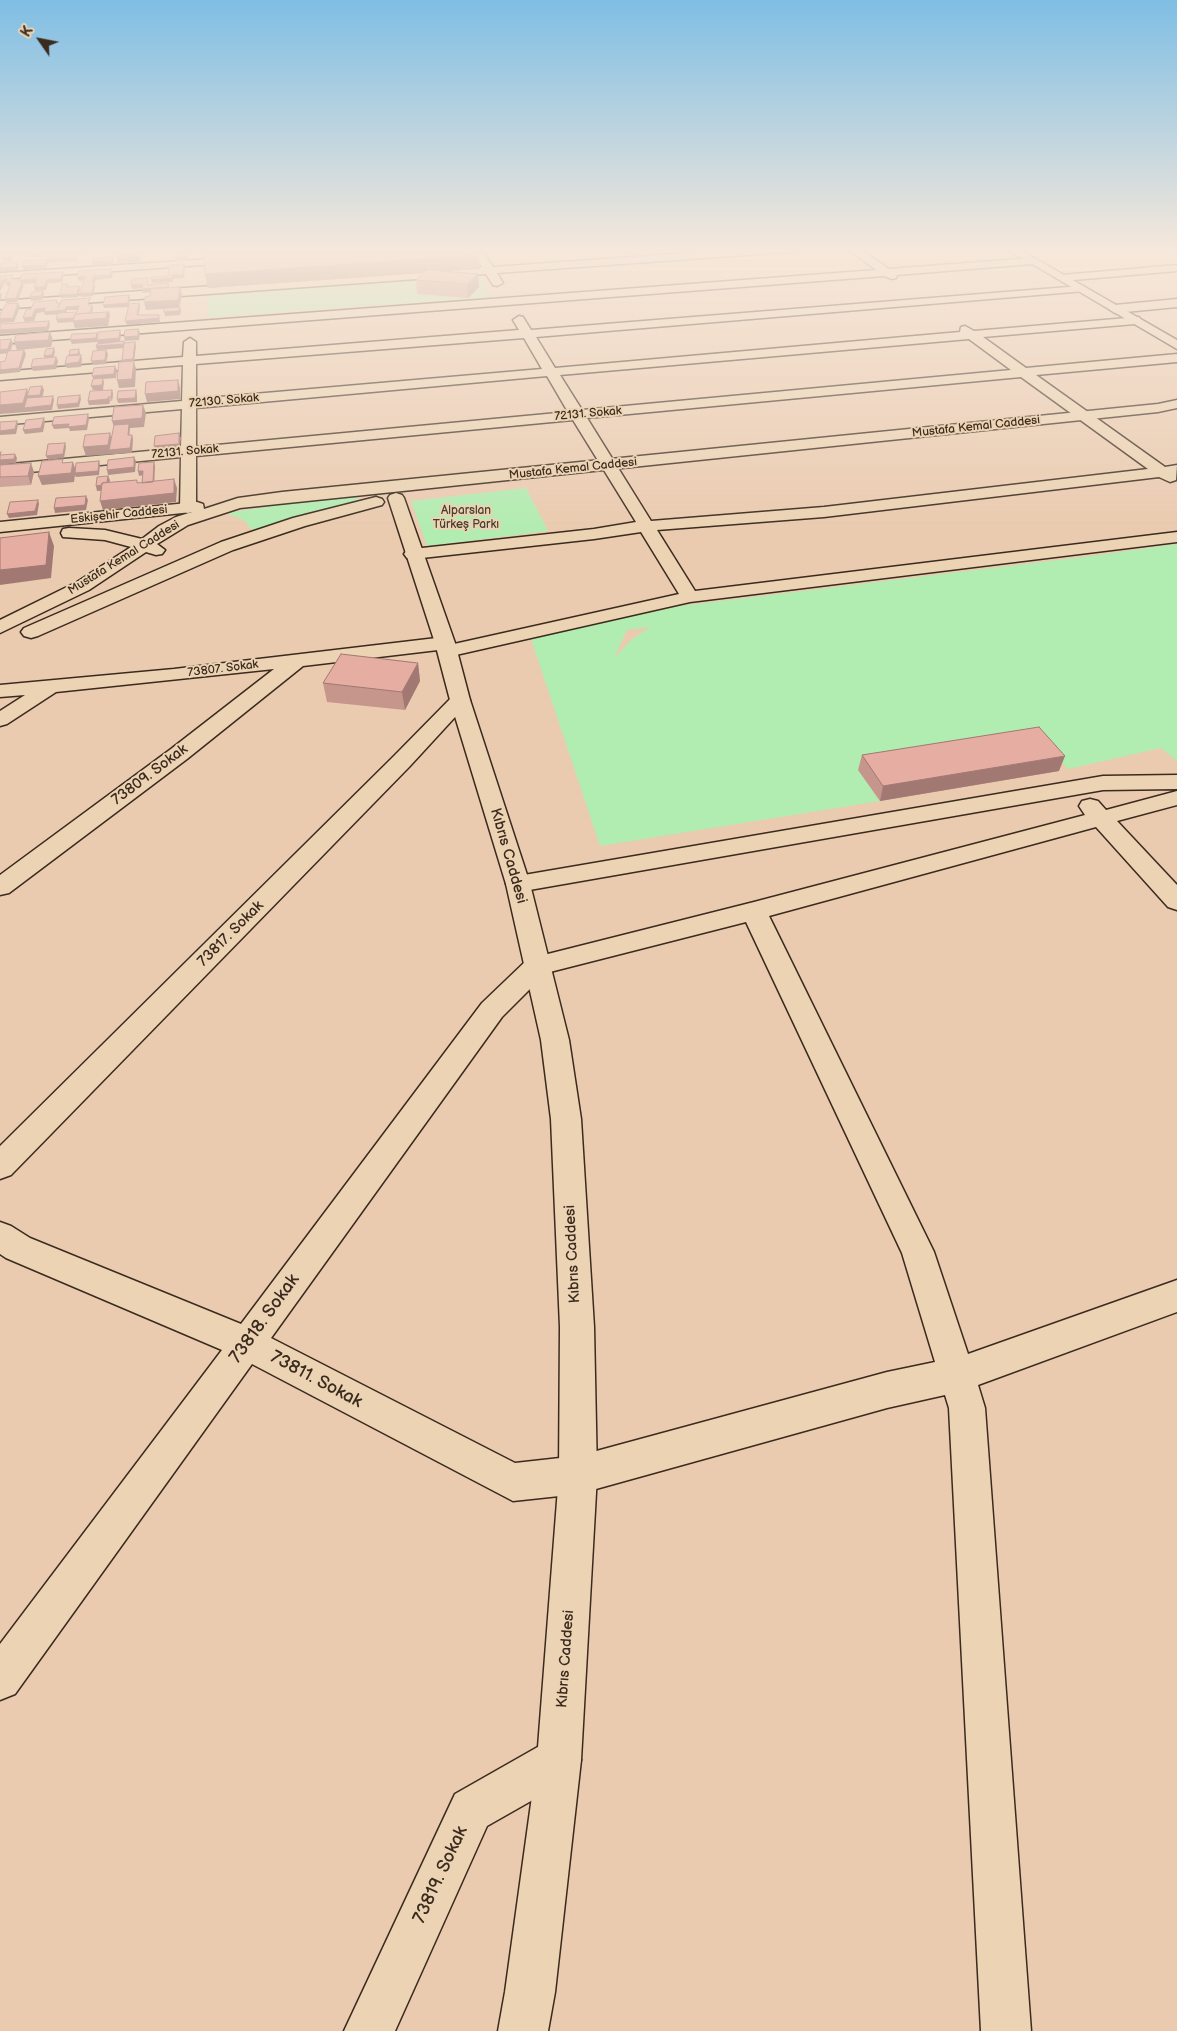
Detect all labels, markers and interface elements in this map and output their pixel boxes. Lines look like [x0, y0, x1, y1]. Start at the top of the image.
north arrow [15, 15, 65, 65]
text: K [17, 23, 37, 40]
street label: 72130. Sokak [189, 391, 259, 411]
street label: 72131. Sokak [554, 404, 622, 424]
street label: Mustafa Kemal Caddesi [911, 413, 1041, 441]
street label: 72131. Sokak [151, 442, 219, 462]
street label: Mustafa Kemal Caddesi [508, 455, 638, 483]
street label: Eskişehir Caddesi [70, 503, 168, 527]
park label: Alparslan Türkeş Parkı [433, 504, 499, 532]
street label: Mustafa Kemal Caddesi [66, 518, 182, 598]
street label: 73807. Sokak [187, 658, 259, 680]
street label: 73809. Sokak [109, 741, 191, 809]
street label: Kıbrıs Caddesi [486, 806, 530, 906]
street label: 73817. Sokak [194, 897, 268, 971]
street label: Kıbrıs Caddesi [561, 1204, 585, 1304]
street label: 73818. Sokak [225, 1270, 305, 1368]
street label: 73811. Sokak [266, 1347, 366, 1413]
street label: Kıbrıs Caddesi [554, 1609, 578, 1709]
street label: 73819. Sokak [409, 1823, 473, 1927]

